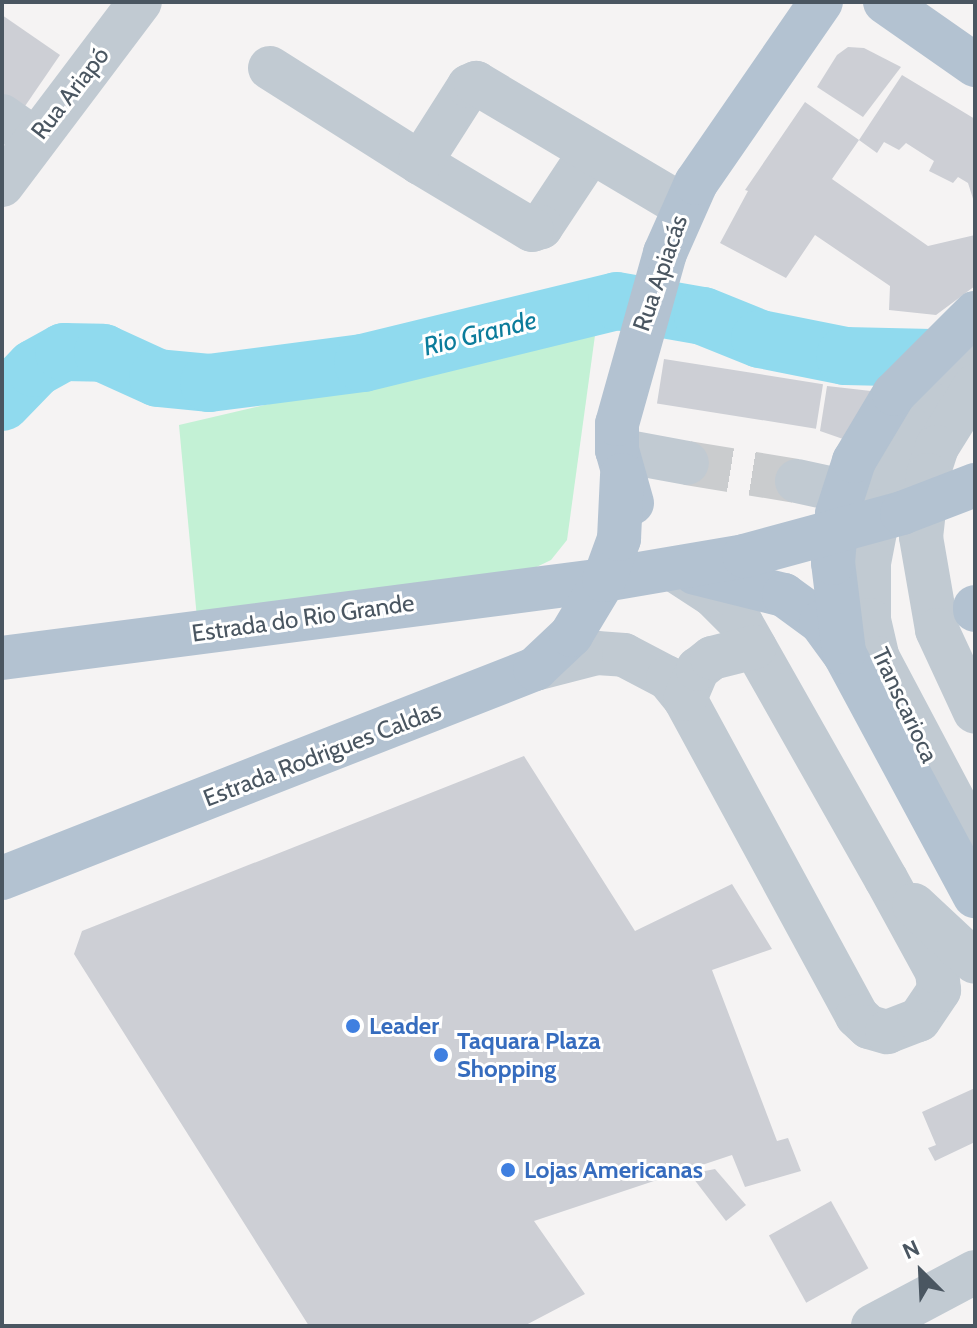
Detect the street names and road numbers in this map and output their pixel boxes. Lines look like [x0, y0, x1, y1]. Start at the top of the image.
street label: Rua Ariapó [25, 41, 115, 145]
street label: Rua Apiacás [627, 211, 693, 335]
street label: Estrada do Rio Grande [190, 588, 416, 648]
street label: Transcarioca [866, 643, 944, 767]
street label: Estrada Rodrigues Caldas [199, 695, 445, 813]

